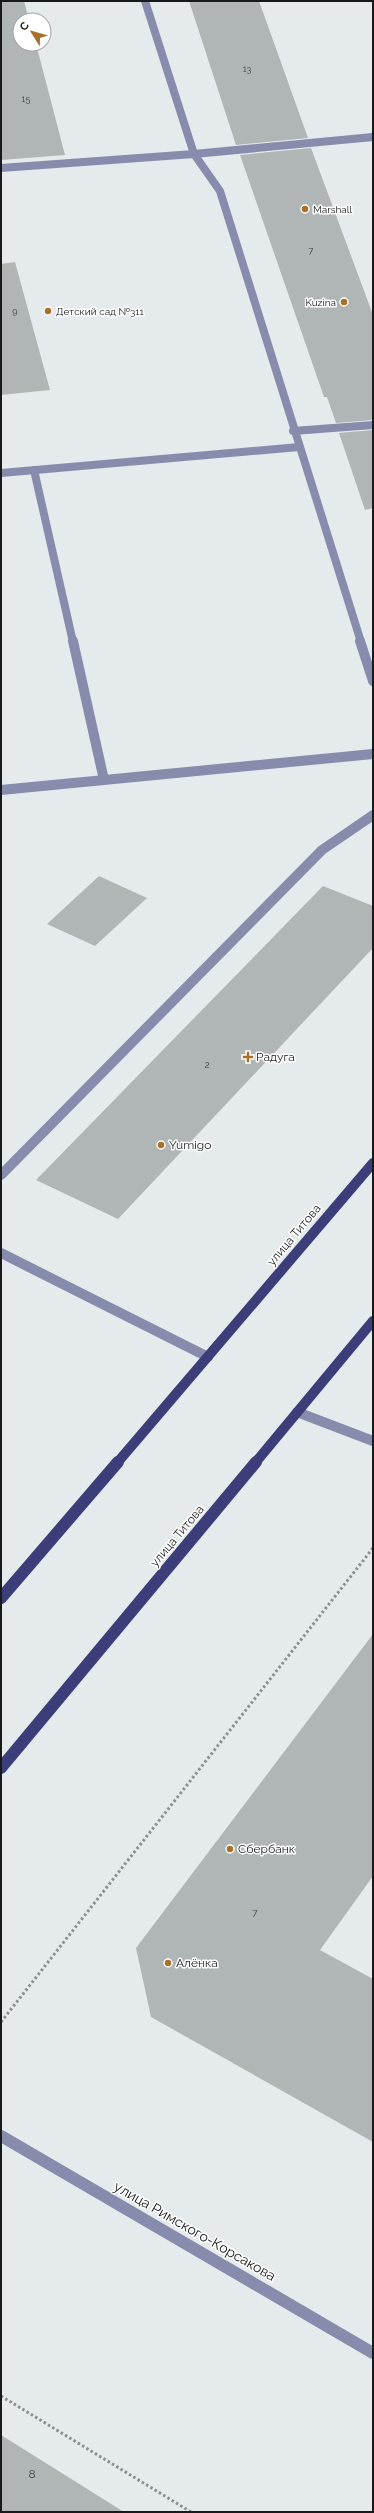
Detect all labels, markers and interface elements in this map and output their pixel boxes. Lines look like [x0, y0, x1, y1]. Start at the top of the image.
north arrow [12, 12, 52, 52]
text: С [17, 19, 32, 33]
house number: 13 [243, 64, 252, 74]
house number: 15 [22, 94, 30, 104]
marker: Marshall [300, 204, 310, 214]
place label: Marshall [313, 204, 353, 215]
house number: 7 [309, 246, 314, 256]
place label: Kuzina [305, 297, 336, 308]
marker: Kuzina [339, 297, 349, 307]
house number: 9 [12, 306, 18, 316]
marker: Детский сад №311 [43, 306, 53, 316]
place label: Детский сад №311 [56, 306, 145, 317]
place label: Радуга [256, 1050, 295, 1064]
marker: Радуга [243, 1052, 253, 1062]
house number: 2 [204, 1059, 210, 1070]
place label: Yumigo [169, 1138, 211, 1152]
marker: Yumigo [156, 1140, 166, 1150]
street label: улица Титова [264, 1201, 324, 1269]
street label: улица Титова [147, 1502, 207, 1570]
place label: Сбербанк [238, 1842, 295, 1856]
marker: Сбербанк [225, 1844, 235, 1854]
house number: 7 [252, 1907, 258, 1918]
place label: Алёнка [176, 1956, 218, 1970]
marker: Алёнка [163, 1958, 173, 1968]
street label: улица Римского-Корсакова [111, 2178, 279, 2284]
house number: 8 [28, 2467, 36, 2481]

